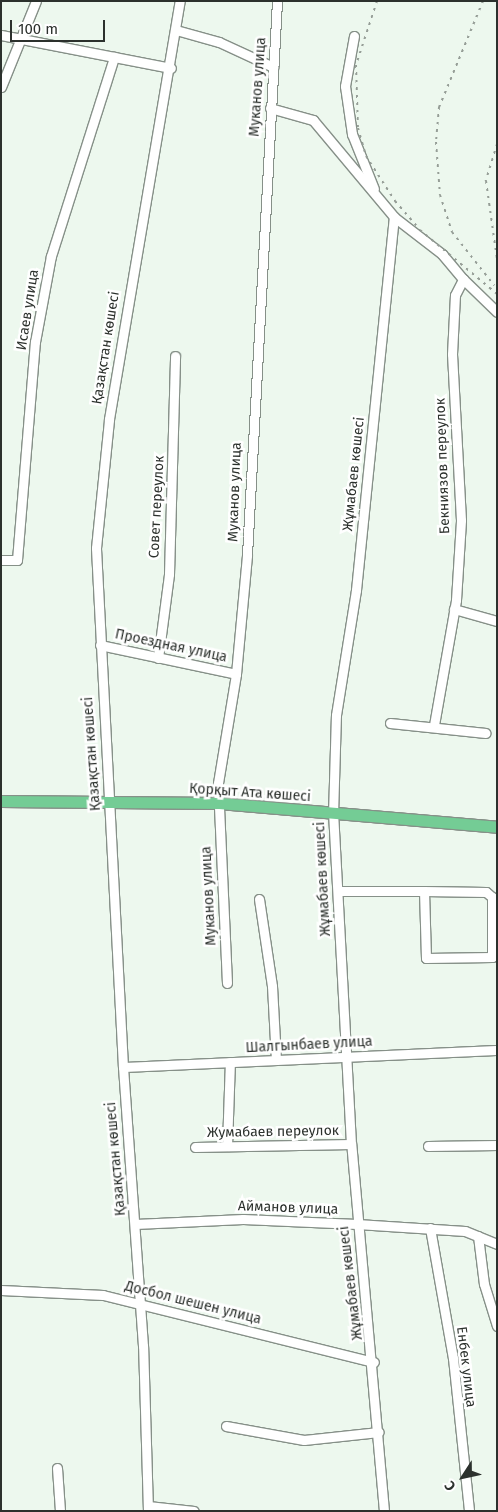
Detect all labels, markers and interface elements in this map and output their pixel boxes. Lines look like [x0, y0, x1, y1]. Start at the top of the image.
scale bar [12, 10, 108, 42]
text: 100 m [18, 20, 58, 38]
street label: Муканов улица [246, 37, 270, 137]
street label: Исаев улица [13, 268, 43, 352]
street label: Қазақстан көшесі [89, 290, 123, 406]
street label: Бекниязов переулок [432, 398, 454, 534]
street label: Жұмабаев көшесі [340, 416, 368, 532]
street label: Муканов улица [225, 442, 245, 542]
street label: Совет переулок [146, 455, 168, 559]
street label: Проездная улица [113, 626, 229, 666]
street label: Қазақстан көшесі [80, 696, 104, 812]
street label: Қорқыт Ата көшесі [189, 780, 311, 806]
street label: Жұмабаев көшесі [312, 821, 334, 937]
street label: Муканов улица [198, 846, 220, 946]
street label: Шалгынбаев улица [245, 1033, 373, 1057]
street label: Қазақстан көшесі [103, 1101, 129, 1217]
street label: Жумабаев переулок [207, 1122, 339, 1142]
street label: Айманов улица [237, 1198, 339, 1218]
street label: Жұмабаев көшесі [336, 1225, 366, 1341]
street label: Досбол шешен улица [123, 1278, 263, 1328]
street label: Енбек улица [453, 1326, 479, 1408]
north arrow [438, 1452, 488, 1502]
text: С [441, 1478, 460, 1494]

